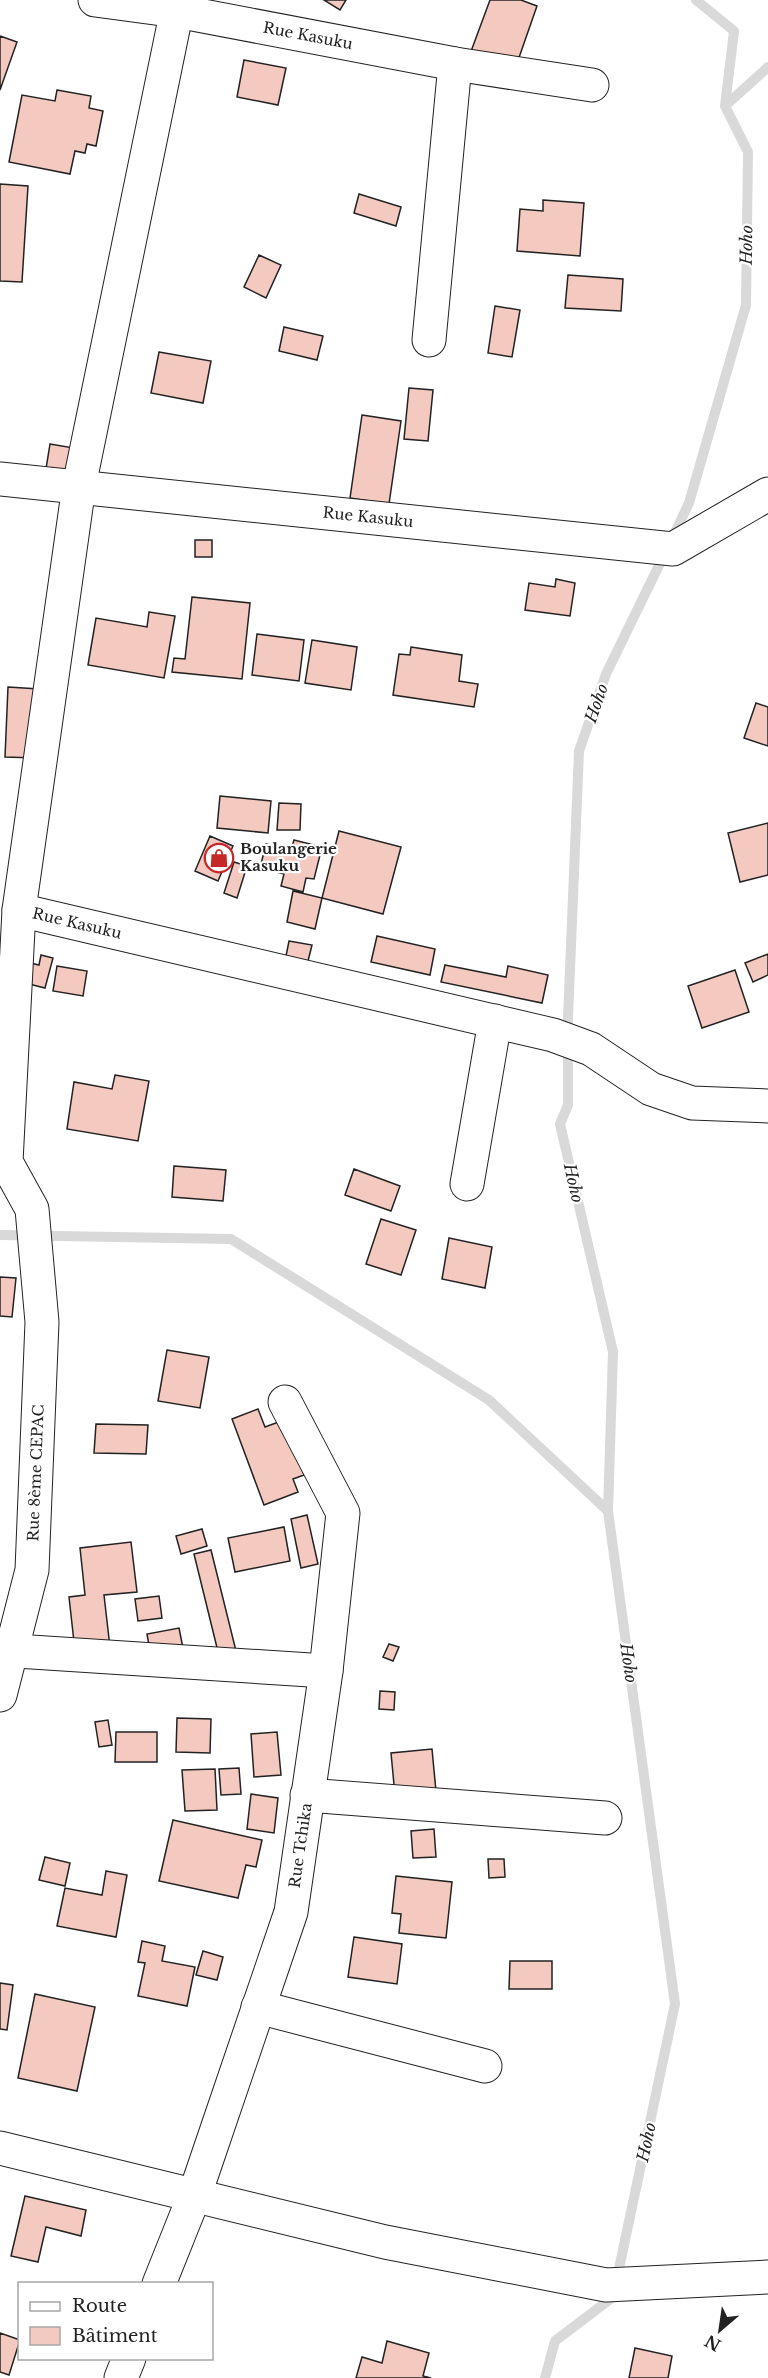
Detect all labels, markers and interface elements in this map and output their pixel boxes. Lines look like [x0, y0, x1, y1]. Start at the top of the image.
street label: Rue Kasuku [262, 18, 354, 53]
water label: Hoho [736, 225, 756, 266]
street label: Rue Kasuku [322, 503, 414, 531]
water label: Hoho [580, 681, 612, 726]
place label: Boulangerie Kasuku [240, 839, 337, 875]
shop icon: Boulangerie Kasuku [203, 842, 235, 874]
street label: Rue Kasuku [31, 903, 124, 943]
water label: Hoho [560, 1160, 588, 1205]
street label: Rue 8ème CEPAC [23, 1404, 48, 1542]
water label: Hoho [616, 1641, 642, 1684]
street label: Rue Tchika [285, 1801, 316, 1889]
water label: Hoho [632, 2120, 660, 2165]
legend [18, 2282, 213, 2360]
text: Route [72, 2295, 127, 2317]
north arrow [690, 2300, 750, 2360]
text: Bâtiment [72, 2325, 158, 2347]
text: N [701, 2331, 724, 2356]

